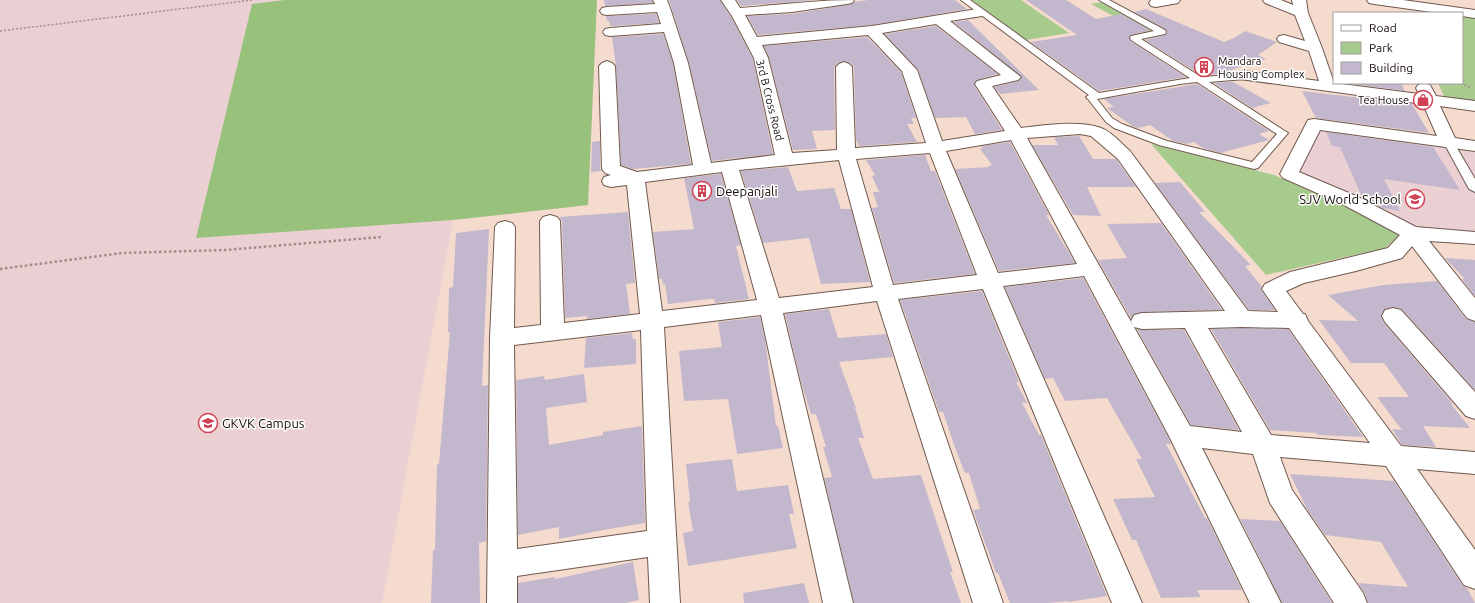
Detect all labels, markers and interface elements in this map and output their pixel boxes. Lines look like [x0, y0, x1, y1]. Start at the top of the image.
legend [1333, 12, 1463, 84]
text: Road [1369, 21, 1397, 34]
text: Park [1369, 41, 1393, 54]
place label: Mandara Housing Complex [1218, 55, 1305, 80]
building icon: Mandara Housing Complex [1193, 56, 1215, 78]
street label: 3rd B Cross Road [754, 58, 786, 142]
text: Building [1369, 61, 1413, 74]
shop icon: Tea House [1412, 89, 1434, 111]
place label: Tea House [1358, 94, 1409, 106]
building icon: Deepanjali [691, 180, 713, 202]
place label: Deepanjali [716, 184, 778, 198]
school or university icon: SJV World School [1404, 188, 1426, 210]
place label: SJV World School [1299, 192, 1402, 206]
school or university icon: GKVK Campus [197, 412, 219, 434]
place label: GKVK Campus [222, 416, 305, 430]

